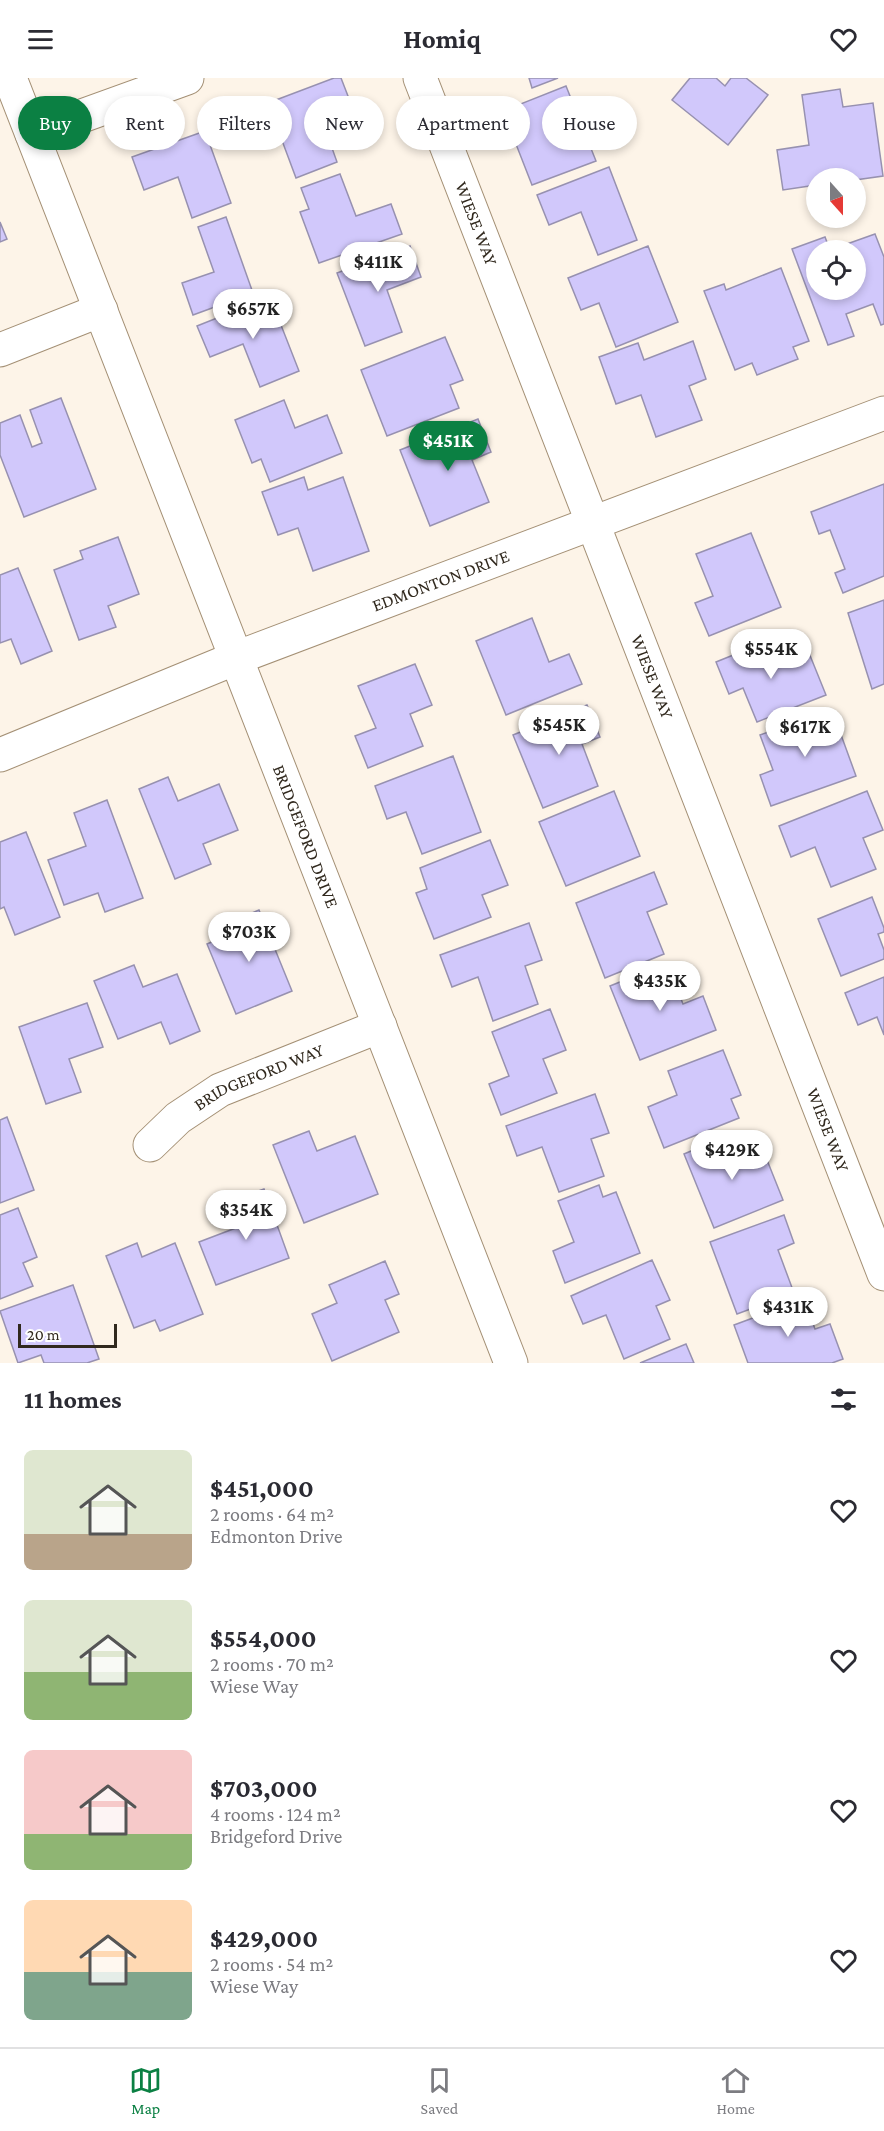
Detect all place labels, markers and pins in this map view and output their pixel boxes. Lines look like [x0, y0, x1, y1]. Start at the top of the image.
pin: $411K [336, 242, 420, 293]
pin: $657K [211, 289, 295, 340]
pin: $451K [406, 421, 490, 472]
pin: $554K [729, 629, 813, 680]
pin: $545K [517, 705, 601, 756]
pin: $617K [763, 707, 847, 758]
pin: $703K [207, 912, 291, 963]
pin: $435K [618, 961, 702, 1012]
pin: $429K [690, 1130, 774, 1181]
pin: $354K [204, 1190, 288, 1241]
pin: $431K [746, 1287, 830, 1338]

